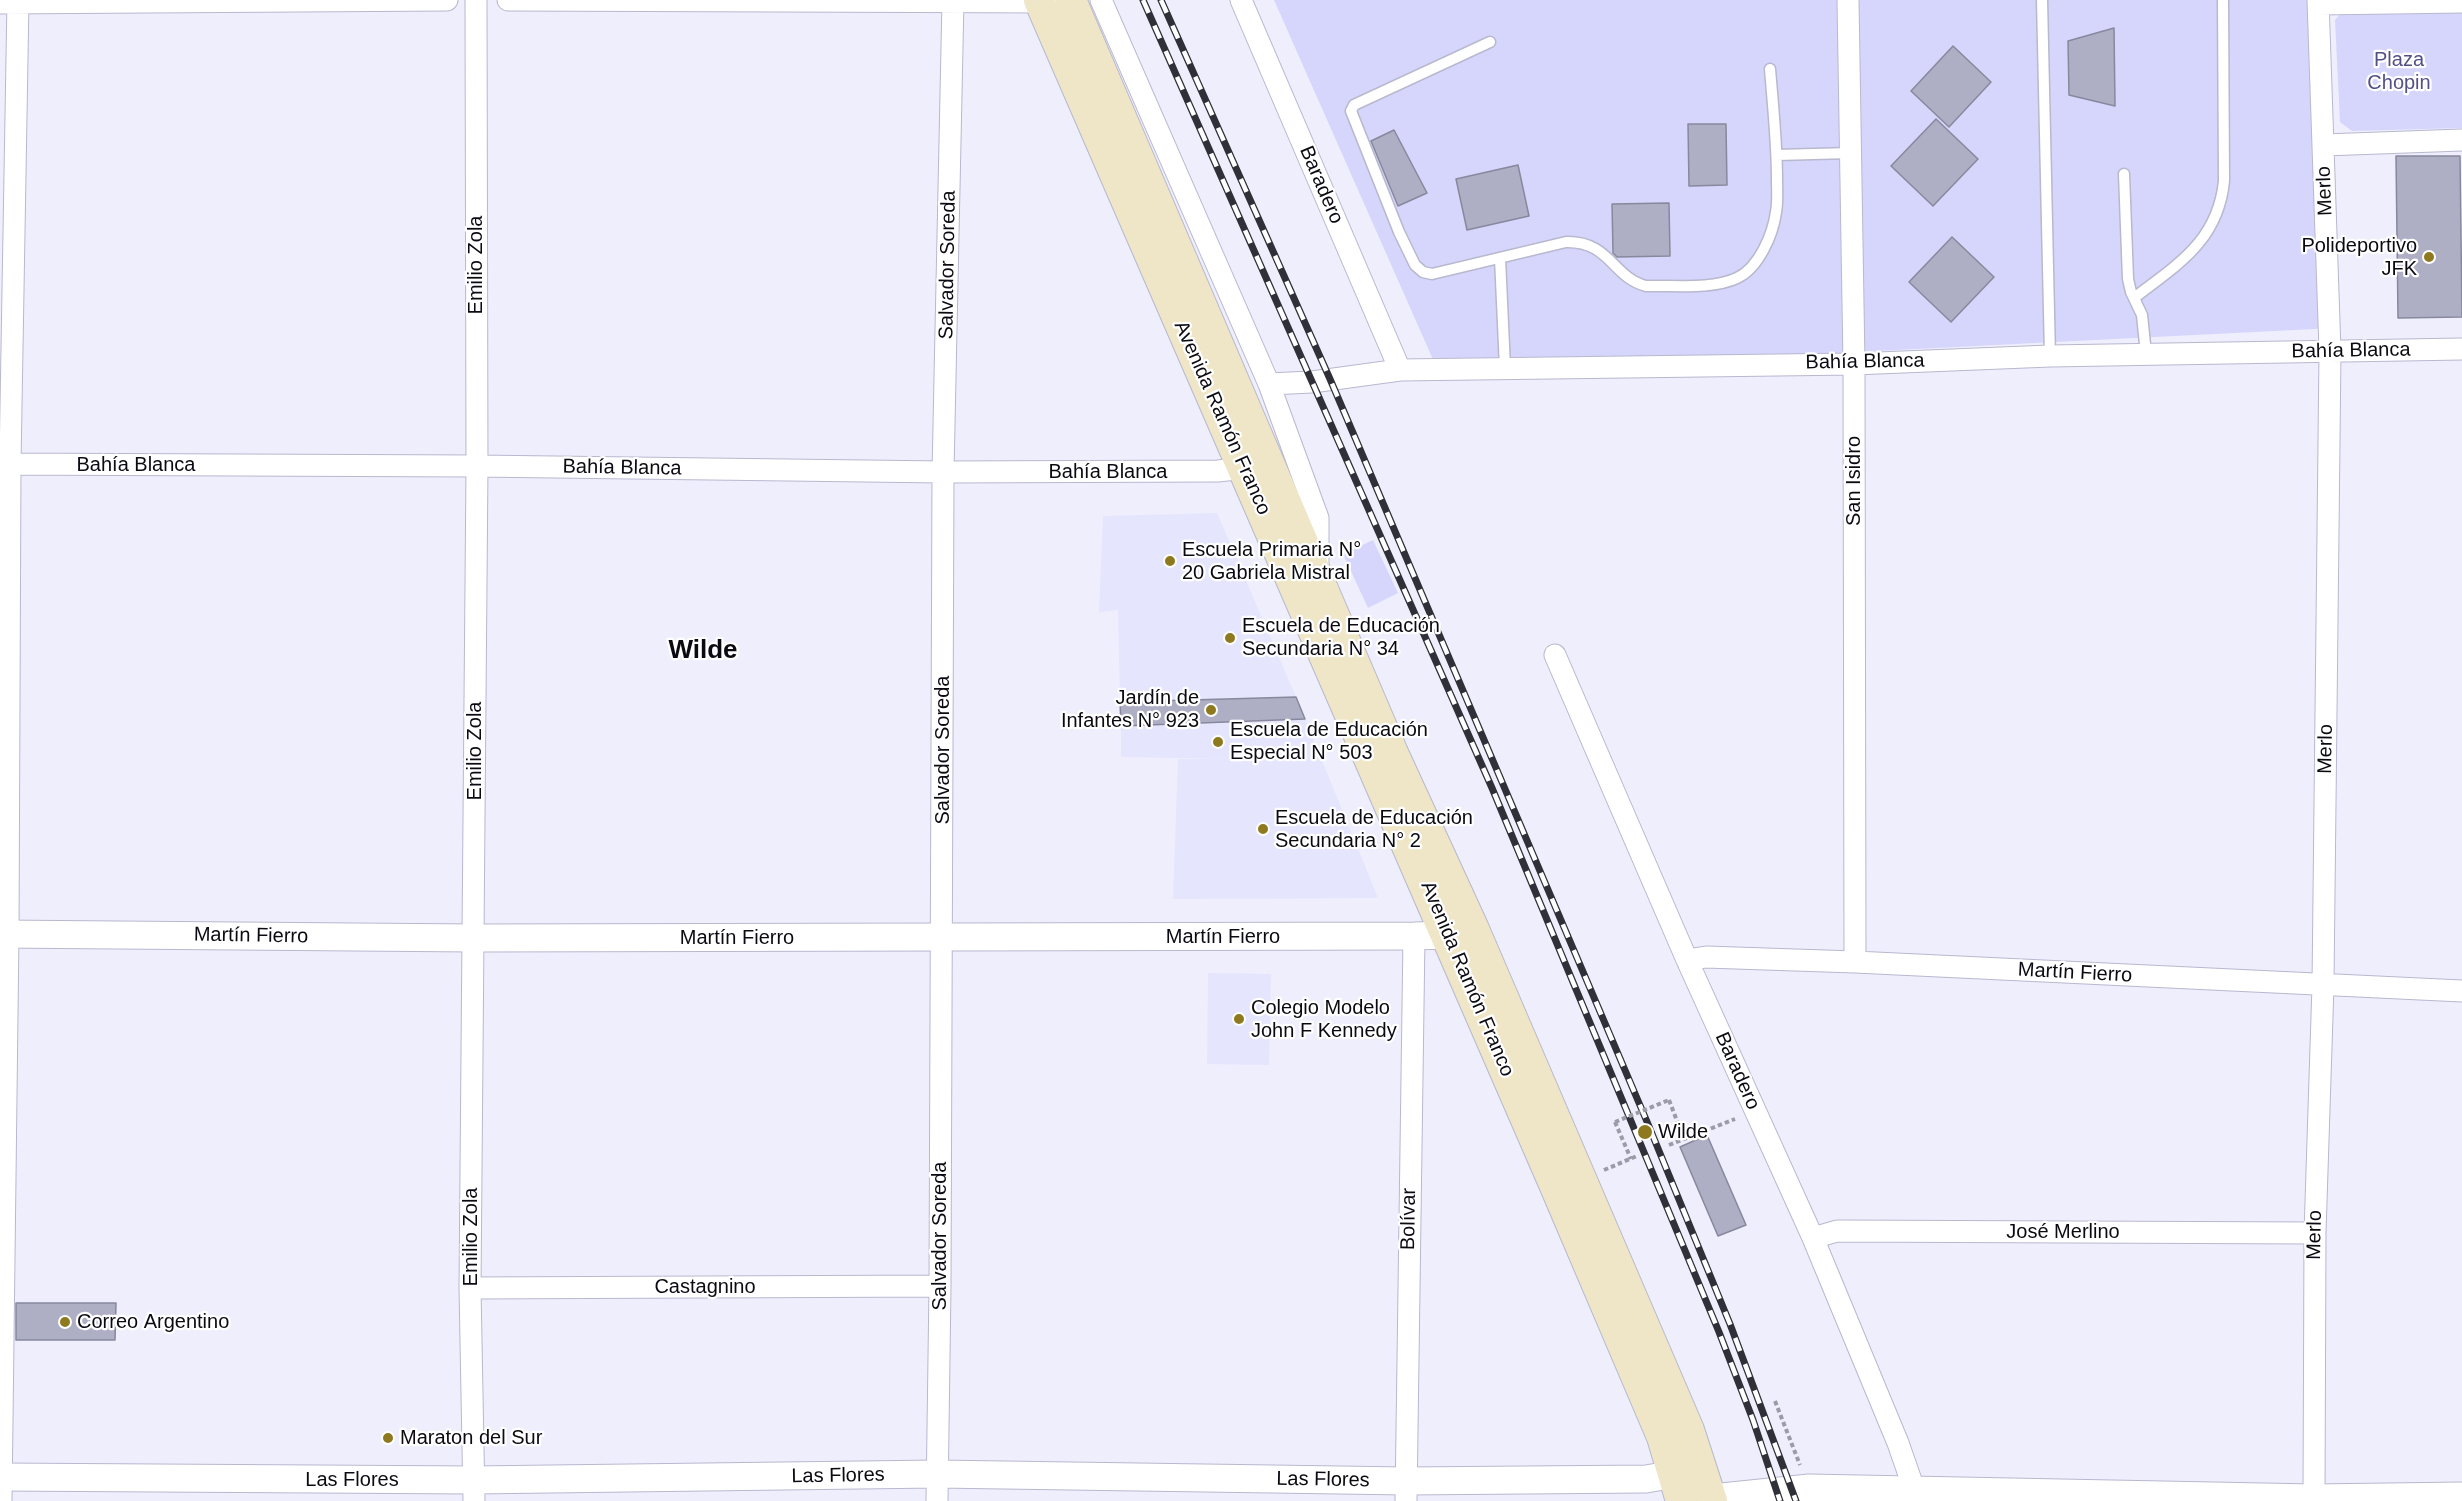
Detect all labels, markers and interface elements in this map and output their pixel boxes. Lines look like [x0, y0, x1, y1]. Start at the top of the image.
park label: Plaza Chopin [2367, 48, 2431, 95]
street label: Baradero [1294, 142, 1348, 228]
street label: Merlo [2312, 166, 2338, 216]
street label: Salvador Soreda [935, 190, 961, 340]
street label: Emilio Zola [464, 216, 488, 314]
place label: Polideportivo JFK [2301, 234, 2417, 281]
marker: Polideportivo JFK [2422, 250, 2436, 264]
street label: Avenida Ramón Franco [1168, 317, 1276, 519]
street label: Bahía Blanca [2291, 338, 2411, 364]
street label: Bahía Blanca [1805, 349, 1925, 375]
street label: San Isidro [1842, 436, 1866, 526]
street label: Bahía Blanca [77, 453, 195, 477]
street label: Bahía Blanca [562, 455, 682, 481]
street label: Bahía Blanca [1049, 460, 1167, 484]
place label: Escuela Primaria N° 20 Gabriela Mistral [1182, 538, 1361, 585]
marker: Escuela Primaria N° 20 Gabriela Mistral [1163, 554, 1177, 568]
place label: Escuela de Educación Secundaria N° 34 [1242, 614, 1440, 661]
marker: Escuela de Educación Secundaria N° 34 [1223, 631, 1237, 645]
district label: Wilde [668, 635, 738, 667]
street label: Salvador Soreda [931, 676, 955, 824]
place label: Jardín de Infantes N° 923 [1061, 686, 1199, 733]
street label: Emilio Zola [463, 702, 487, 800]
marker: Jardín de Infantes N° 923 [1204, 703, 1218, 717]
place label: Escuela de Educación Especial N° 503 [1230, 718, 1428, 765]
street label: Merlo [2314, 724, 2338, 774]
marker: Escuela de Educación Especial N° 503 [1211, 735, 1225, 749]
place label: Escuela de Educación Secundaria N° 2 [1275, 806, 1473, 853]
marker: Escuela de Educación Secundaria N° 2 [1256, 822, 1270, 836]
street label: Avenida Ramón Franco [1415, 878, 1519, 1080]
street label: Martín Fierro [194, 923, 308, 949]
street label: Martín Fierro [1166, 925, 1280, 949]
street label: Martín Fierro [680, 926, 794, 950]
street label: Martín Fierro [2017, 958, 2133, 988]
place label: Colegio Modelo John F Kennedy [1251, 996, 1397, 1043]
marker: Colegio Modelo John F Kennedy [1232, 1012, 1246, 1026]
street label: Baradero [1709, 1029, 1765, 1113]
place label: Wilde [1658, 1120, 1708, 1144]
marker: Wilde [1636, 1123, 1654, 1141]
street label: Salvador Soreda [928, 1162, 952, 1310]
street label: Emilio Zola [459, 1188, 483, 1286]
street label: Bolívar [1396, 1188, 1422, 1250]
street label: Merlo [2303, 1210, 2327, 1260]
street label: José Merlino [2006, 1220, 2120, 1244]
street label: Castagnino [654, 1275, 756, 1299]
place label: Correo Argentino [77, 1310, 229, 1334]
marker: Correo Argentino [58, 1315, 72, 1329]
place label: Maraton del Sur [400, 1426, 542, 1450]
marker: Maraton del Sur [381, 1431, 395, 1445]
street label: Las Flores [791, 1463, 885, 1489]
street label: Las Flores [1276, 1467, 1370, 1493]
street label: Las Flores [305, 1468, 399, 1492]

